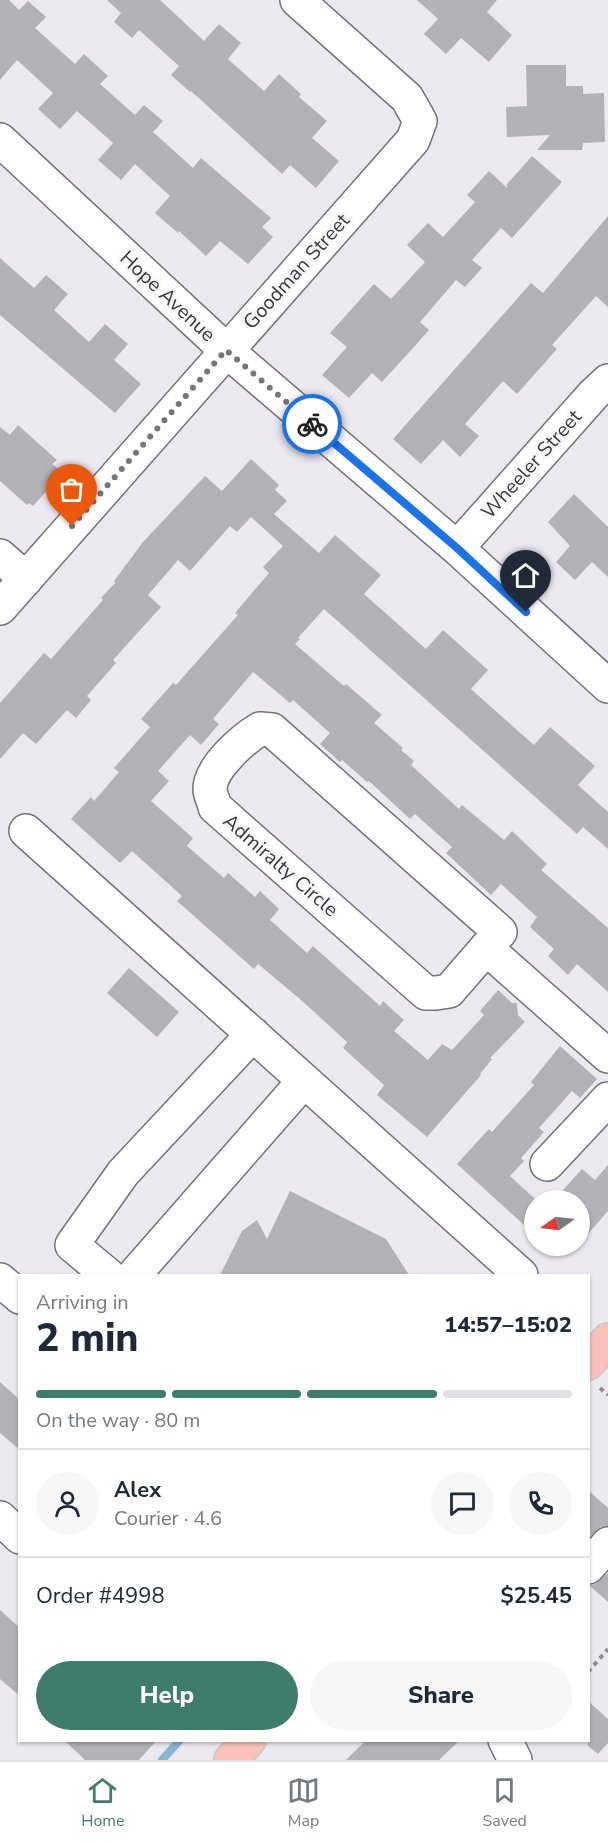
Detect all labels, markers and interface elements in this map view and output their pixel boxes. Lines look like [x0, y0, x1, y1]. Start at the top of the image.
street label: Goodman Street [237, 207, 356, 335]
street label: Hope Avenue [114, 245, 221, 348]
courier [282, 394, 342, 454]
street label: Wheeler Street [475, 403, 588, 525]
icon: bike [296, 408, 329, 441]
pin [46, 464, 97, 526]
icon: bag [55, 473, 88, 506]
pin [500, 550, 551, 612]
icon: home [509, 559, 542, 592]
street label: Admiralty Circle [217, 808, 344, 923]
north arrow [524, 1190, 590, 1256]
map controls [524, 1190, 590, 1256]
text: Arriving in [36, 1289, 129, 1316]
text: 14:57–15:02 [444, 1310, 572, 1340]
text: 2 min [36, 1312, 139, 1365]
text: On the way · 80 m [36, 1407, 200, 1434]
button: person [36, 1472, 99, 1535]
button: chat [431, 1472, 494, 1535]
button: phone [509, 1472, 572, 1535]
text: Alex [114, 1475, 161, 1505]
text: Courier · 4.6 [114, 1505, 222, 1532]
text: Order #4998 [36, 1581, 165, 1611]
text: $25.45 [501, 1581, 572, 1611]
button: Help [36, 1661, 298, 1730]
button: Share [310, 1661, 572, 1730]
tab: Home [81, 1774, 125, 1832]
tab: Map [287, 1774, 320, 1832]
tab: Saved [483, 1774, 527, 1832]

